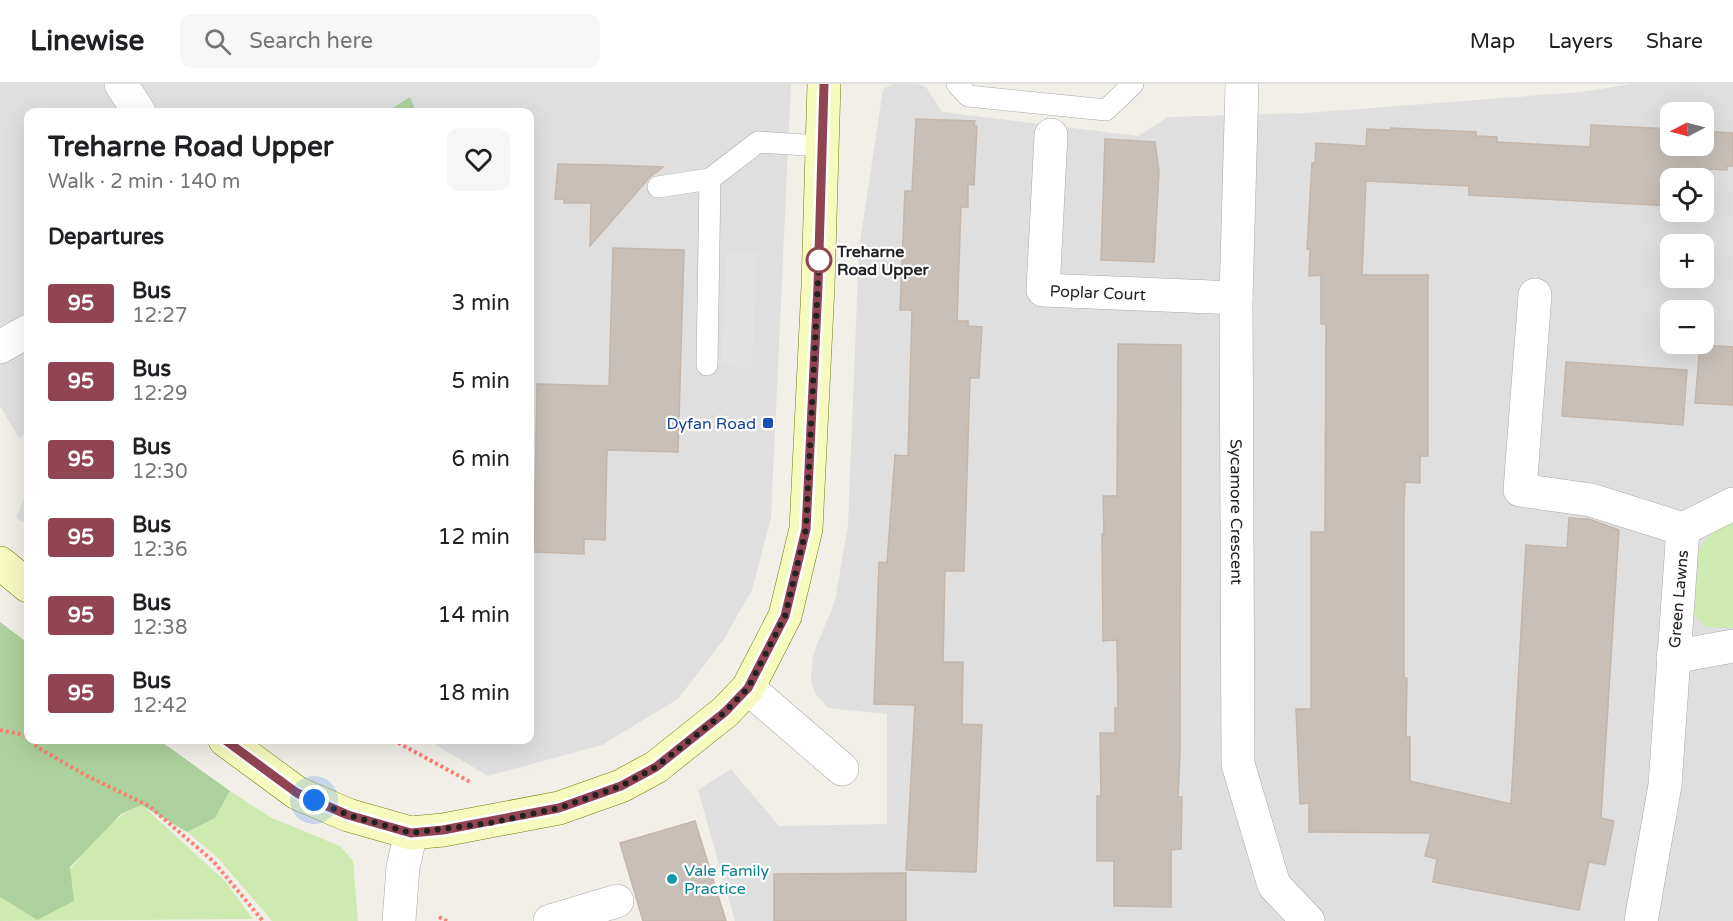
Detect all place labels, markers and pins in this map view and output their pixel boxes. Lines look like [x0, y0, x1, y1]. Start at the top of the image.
place label: Treharne Road Upper [836, 242, 929, 280]
marker: Treharne Road Upper [806, 247, 832, 273]
place label: Dyfan Road [666, 414, 756, 434]
marker: Dyfan Road [761, 416, 775, 430]
place label: Vale Family Practice [684, 861, 770, 899]
marker: Vale Family Practice [665, 872, 679, 886]

